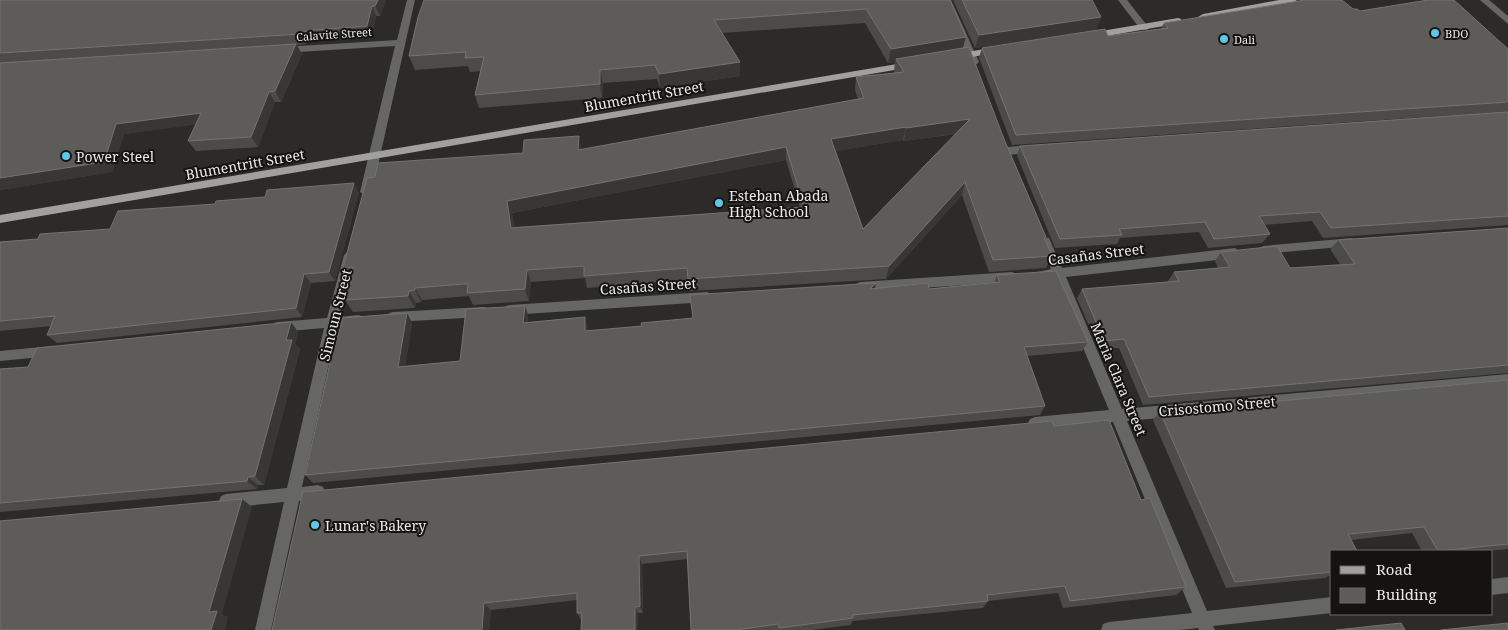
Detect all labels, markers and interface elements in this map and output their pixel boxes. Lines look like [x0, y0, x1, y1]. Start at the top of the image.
street label: Calavite Street [296, 24, 372, 44]
place label: BDO [1445, 26, 1468, 41]
marker: BDO [1429, 27, 1441, 39]
place label: Dali [1234, 32, 1256, 47]
marker: Dali [1218, 33, 1230, 45]
street label: Blumentritt Street [583, 76, 705, 116]
street label: Blumentritt Street [184, 144, 306, 184]
place label: Power Steel [76, 147, 155, 166]
marker: Power Steel [60, 150, 72, 162]
place label: Esteban Abada High School [729, 186, 829, 221]
marker: Esteban Abada High School [713, 197, 725, 209]
street label: Casañas Street [1047, 239, 1145, 269]
street label: Simoun Street [314, 267, 356, 363]
street label: Casañas Street [599, 273, 697, 299]
street label: Maria Clara Street [1087, 319, 1151, 439]
street label: Crisostomo Street [1158, 391, 1276, 421]
place label: Lunar's Bakery [325, 516, 426, 535]
marker: Lunar's Bakery [309, 519, 321, 531]
legend [1330, 550, 1493, 615]
text: Road [1376, 559, 1412, 579]
text: Building [1376, 584, 1437, 604]

